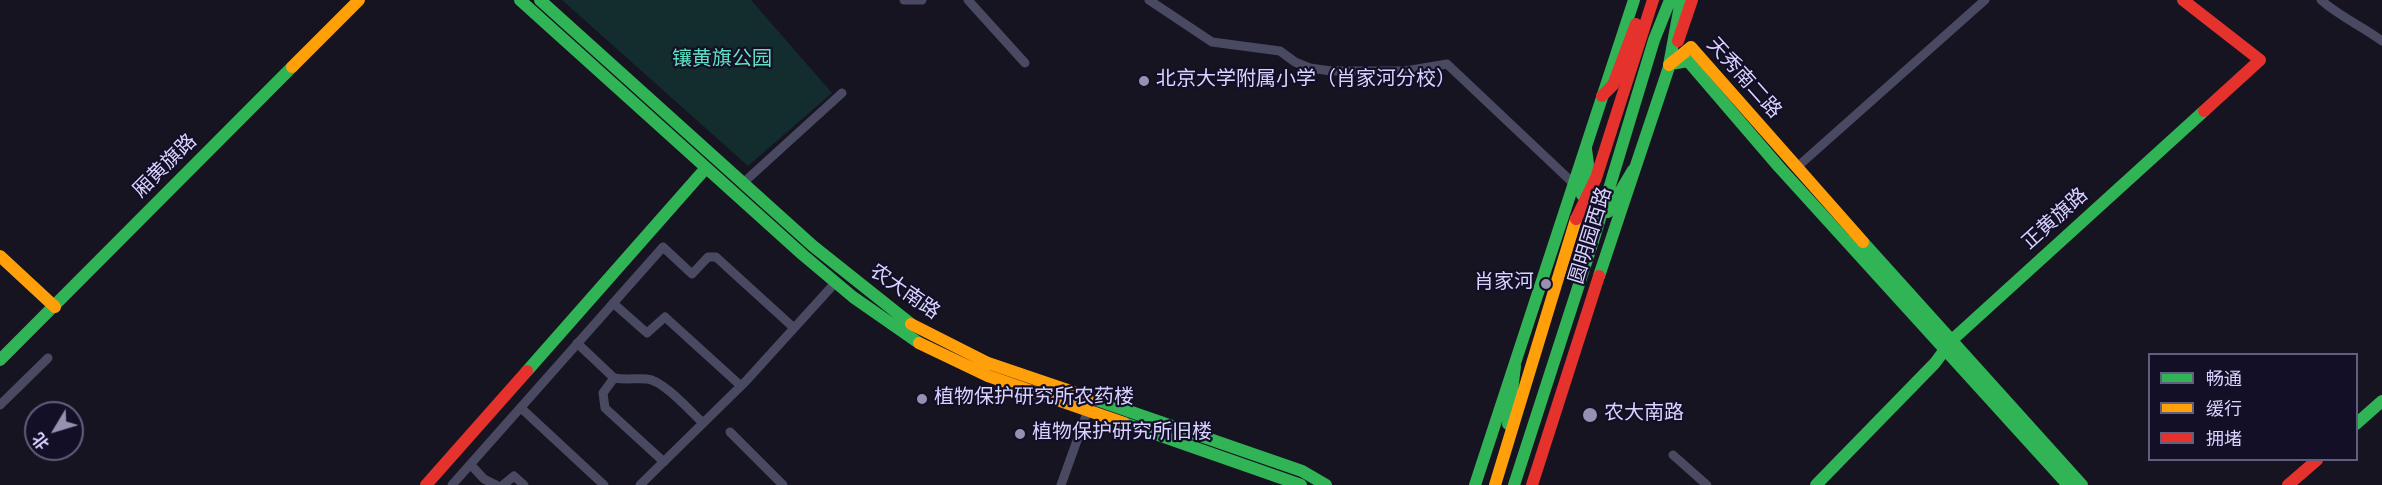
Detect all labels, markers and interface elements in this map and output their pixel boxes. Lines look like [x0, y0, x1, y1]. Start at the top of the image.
street label: 天秀南二路 [1701, 34, 1785, 124]
park label: 镶黄旗公园 [672, 49, 772, 73]
place label: 北京大学附属小学（肖家河分校） [1156, 69, 1456, 93]
marker: 北京大学附属小学（肖家河分校） [1137, 74, 1151, 88]
street label: 厢黄旗路 [129, 130, 203, 204]
street label: 正黄旗路 [2018, 184, 2094, 256]
street label: 圆明园西路 [1566, 185, 1618, 287]
street label: 农大南路 [864, 260, 944, 326]
place label: 肖家河 [1474, 272, 1534, 296]
marker: 肖家河 [1539, 277, 1553, 291]
legend [2148, 353, 2358, 461]
text: 畅通 [2206, 367, 2242, 392]
place label: 植物保护研究所农药楼 [934, 387, 1134, 411]
marker: 植物保护研究所农药楼 [915, 392, 929, 406]
text: 缓行 [2206, 397, 2242, 422]
north arrow [24, 401, 84, 461]
place label: 农大南路 [1604, 403, 1684, 427]
marker: 农大南路 [1581, 406, 1599, 424]
place label: 植物保护研究所旧楼 [1032, 422, 1212, 446]
marker: 植物保护研究所旧楼 [1013, 427, 1027, 441]
text: 拥堵 [2206, 427, 2242, 452]
text: 北 [28, 428, 55, 454]

